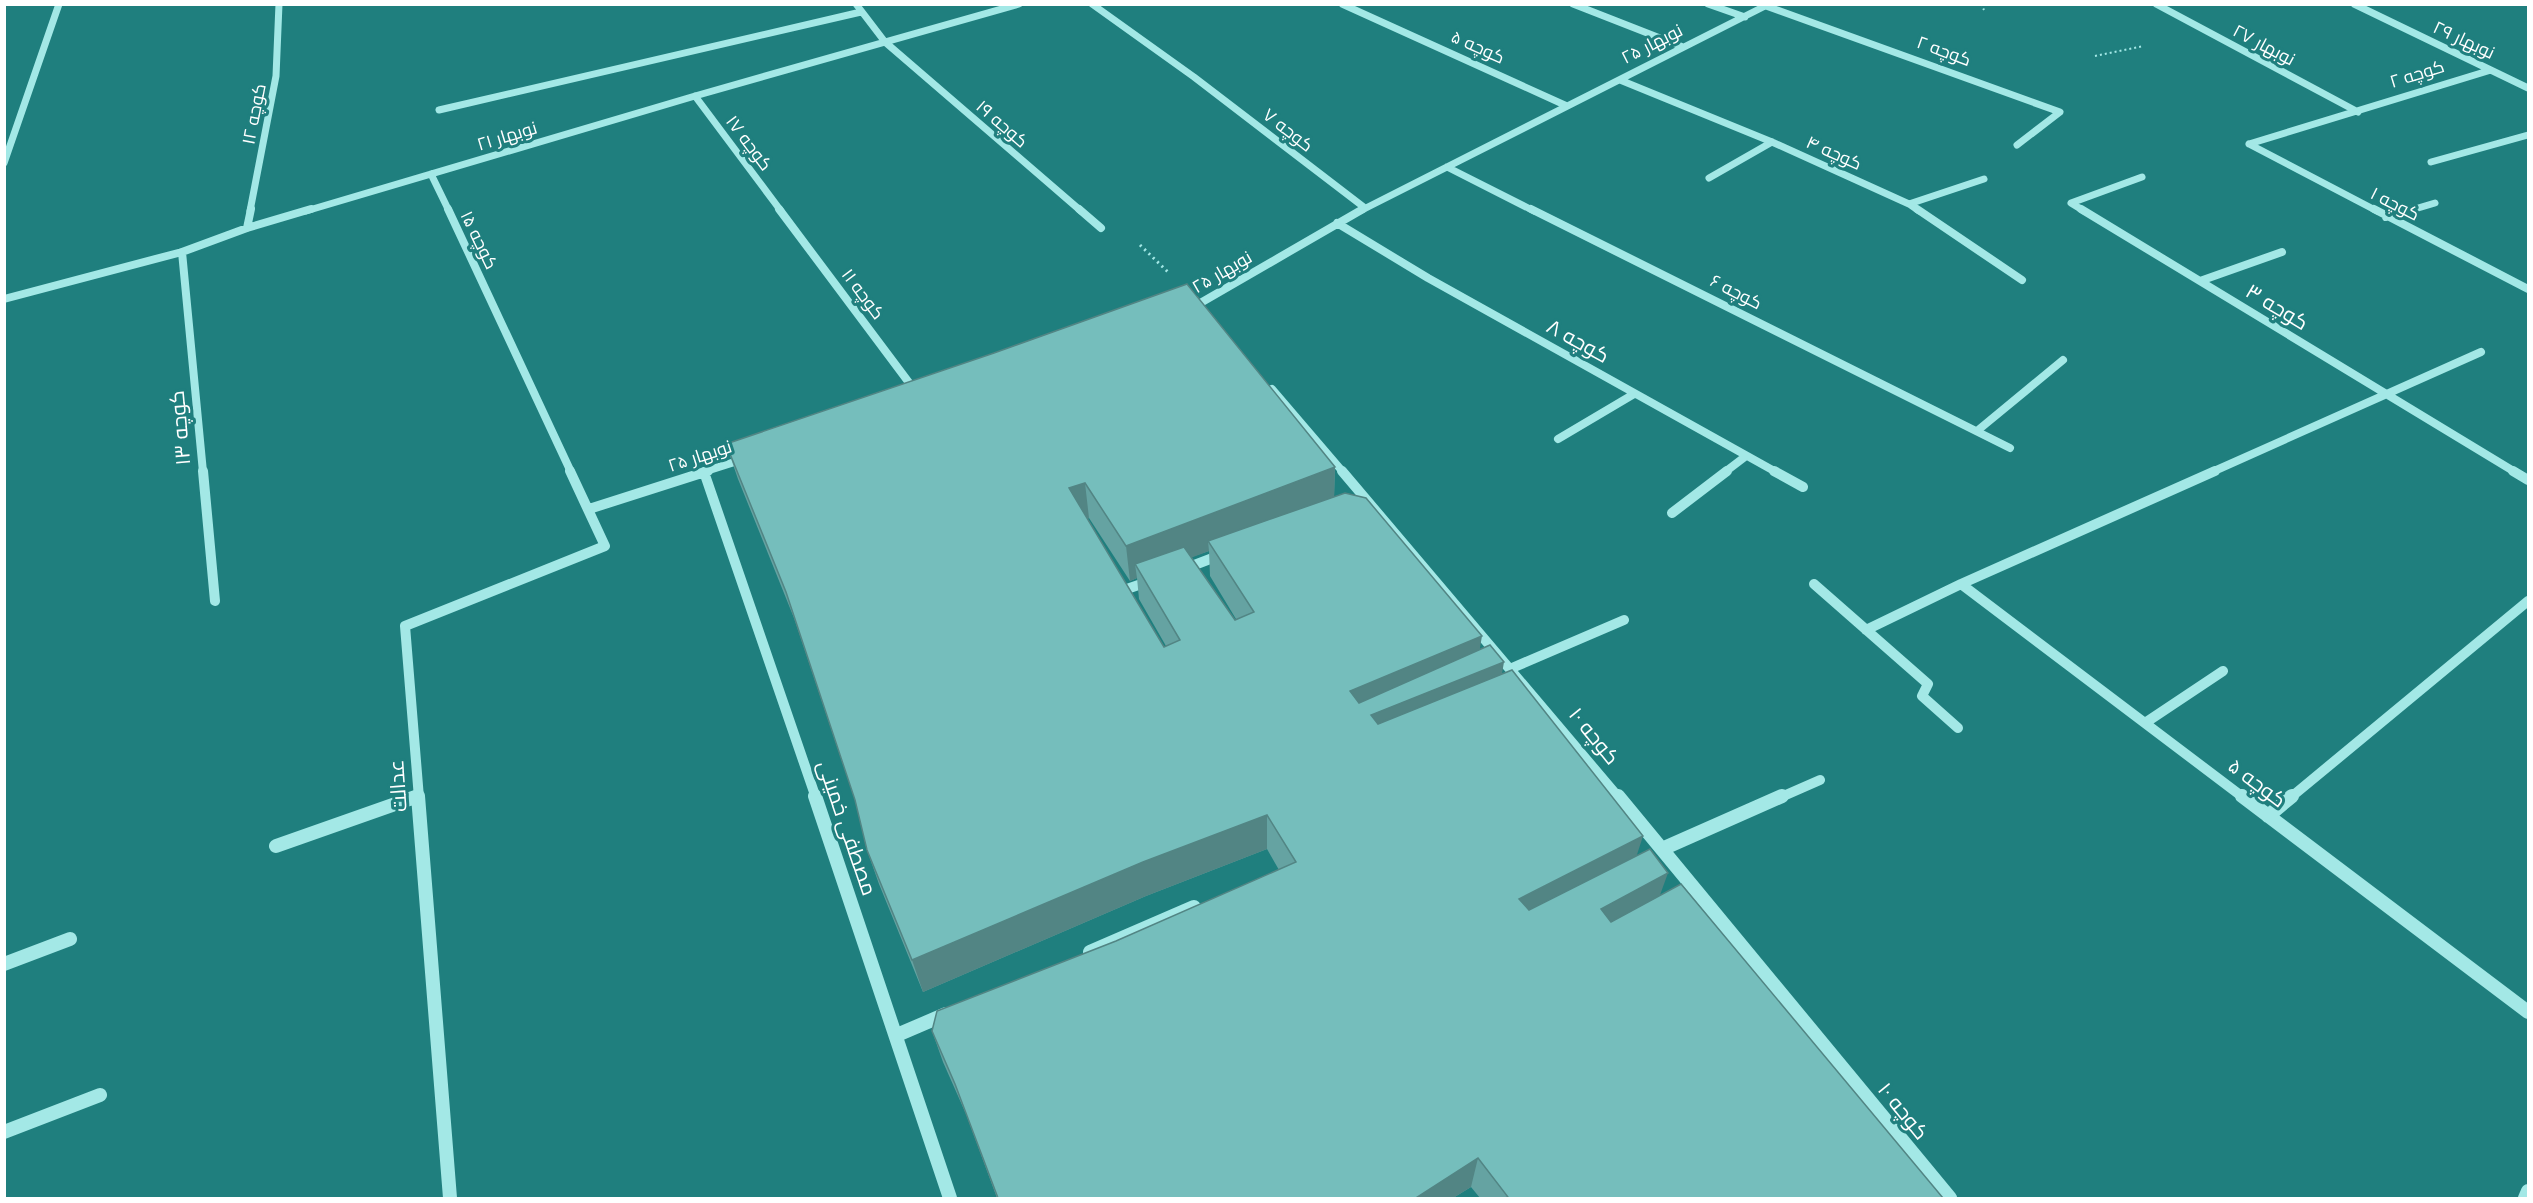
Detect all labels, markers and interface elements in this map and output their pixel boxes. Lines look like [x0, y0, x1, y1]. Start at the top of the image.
street label: نوبهار ۲۹ [2429, 15, 2499, 65]
street label: نوبهار ۲۵ [1617, 18, 1687, 70]
street label: نوبهار ۲۷ [2229, 19, 2299, 71]
street label: کوچه ۵ [1447, 25, 1509, 69]
street label: کوچه ۲ [1913, 30, 1975, 72]
street label: کوچه ۲ [2387, 54, 2447, 94]
street label: کوچه ۱۲ [236, 81, 272, 147]
street label: کوچه ۱۹ [971, 95, 1033, 153]
street label: کوچه ۷ [1258, 103, 1318, 157]
street label: کوچه ۱۷ [720, 110, 778, 176]
street label: نوبهار ۲۱ [474, 116, 540, 156]
street label: کوچه ۴ [1802, 130, 1866, 176]
street label: کوچه ۱ [2366, 181, 2424, 227]
street label: کوچه ۱۵ [455, 207, 503, 273]
street label: نوبهار ۲۵ [1187, 245, 1257, 299]
street label: کوچه ۱۱ [836, 264, 890, 324]
street label: کوچه ۶ [1706, 269, 1766, 315]
street label: کوچه ۳ [2240, 277, 2314, 337]
street label: کوچه ۸ [1542, 312, 1614, 370]
street label: کوچه ۱۳ [163, 389, 197, 467]
street label: نوبهار ۲۵ [665, 434, 735, 478]
street label: کوچه ۱۰ [1562, 701, 1626, 771]
street label: کوچه ۵ [2222, 752, 2292, 814]
street label: مصطفی خمینی [811, 757, 883, 899]
street label: عدالت [382, 759, 414, 813]
street label: کوچه ۱۰ [1871, 1076, 1935, 1146]

